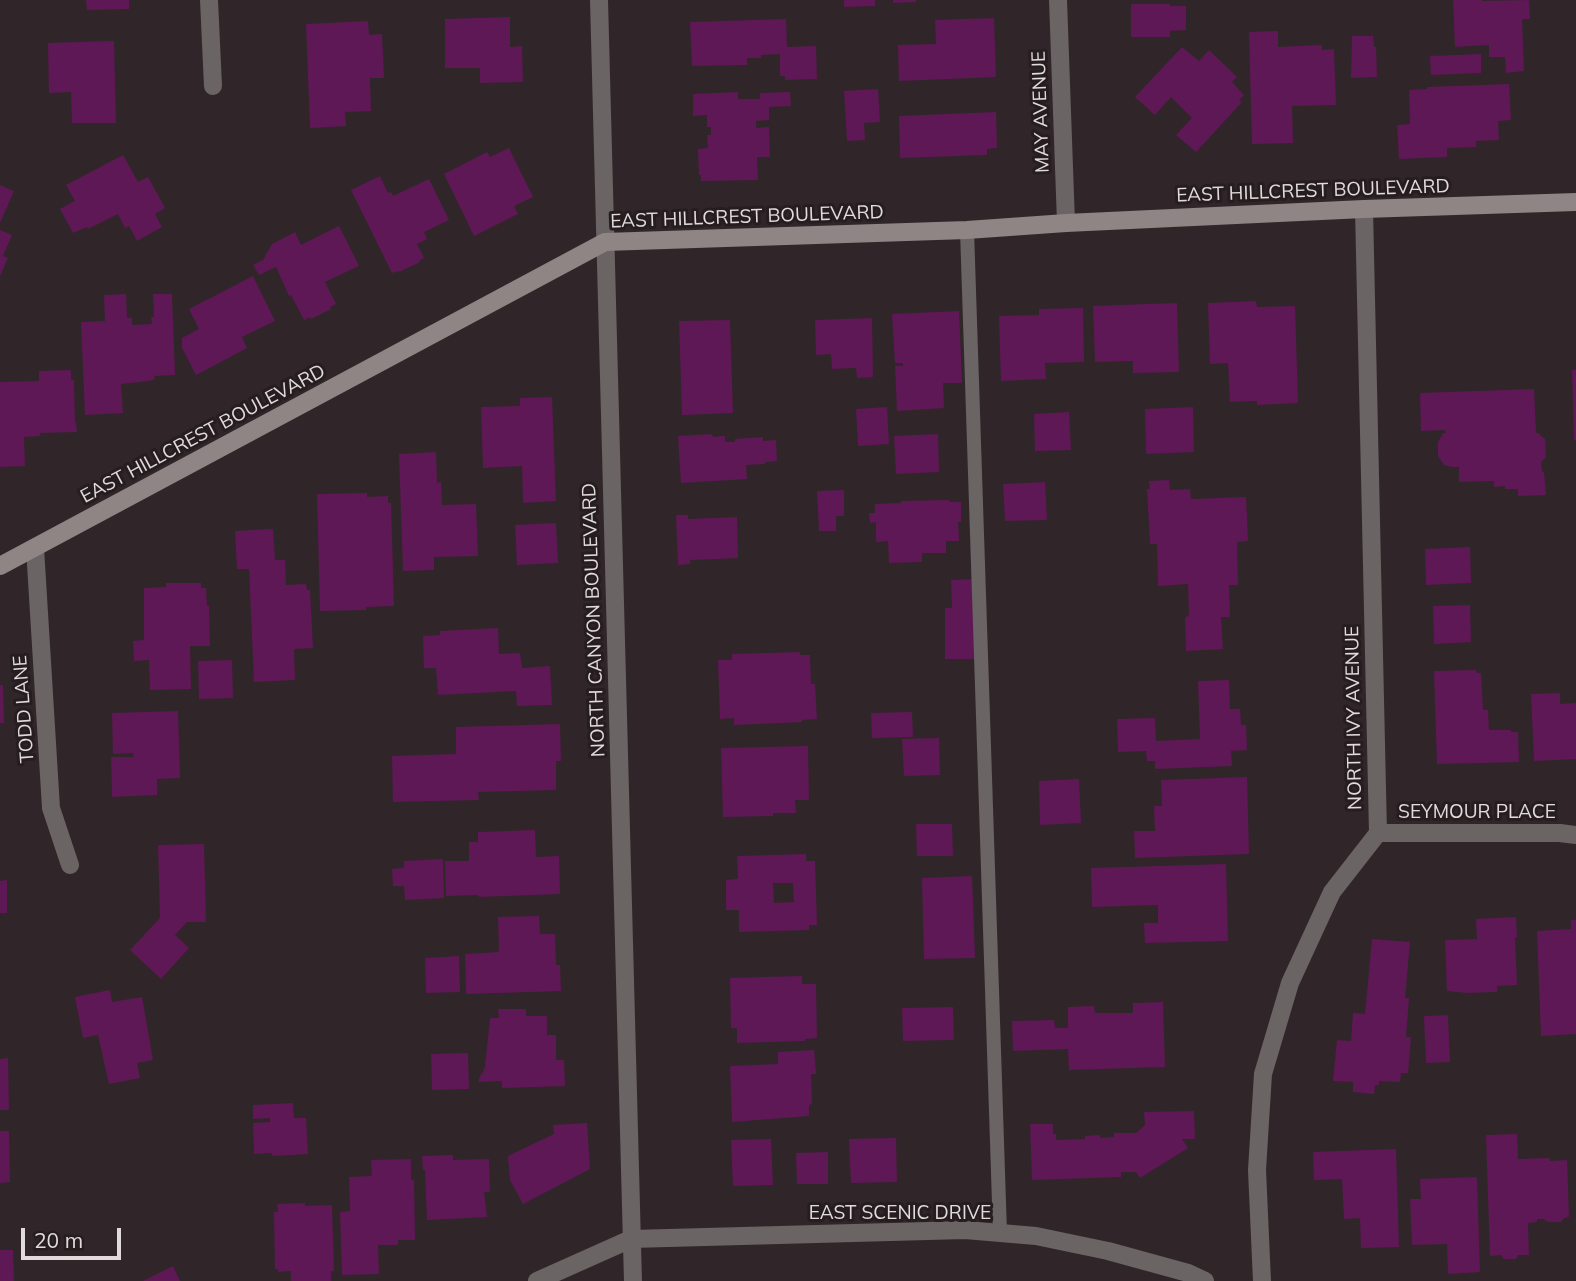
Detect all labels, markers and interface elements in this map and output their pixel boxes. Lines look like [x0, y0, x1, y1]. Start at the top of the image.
street label: MAY AVENUE [1027, 51, 1055, 173]
street label: EAST HILLCREST BOULEVARD [1176, 175, 1450, 207]
street label: EAST HILLCREST BOULEVARD [610, 201, 884, 233]
street label: EAST HILLCREST BOULEVARD [77, 360, 329, 508]
street label: NORTH CANYON BOULEVARD [578, 483, 610, 757]
street label: NORTH IVY AVENUE [1341, 626, 1367, 810]
street label: TODD LANE [9, 654, 39, 764]
street label: SEYMOUR PLACE [1398, 801, 1556, 823]
street label: EAST SCENIC DRIVE [809, 1202, 991, 1224]
scale bar [24, 1214, 124, 1258]
text: 20 m [34, 1227, 83, 1253]

